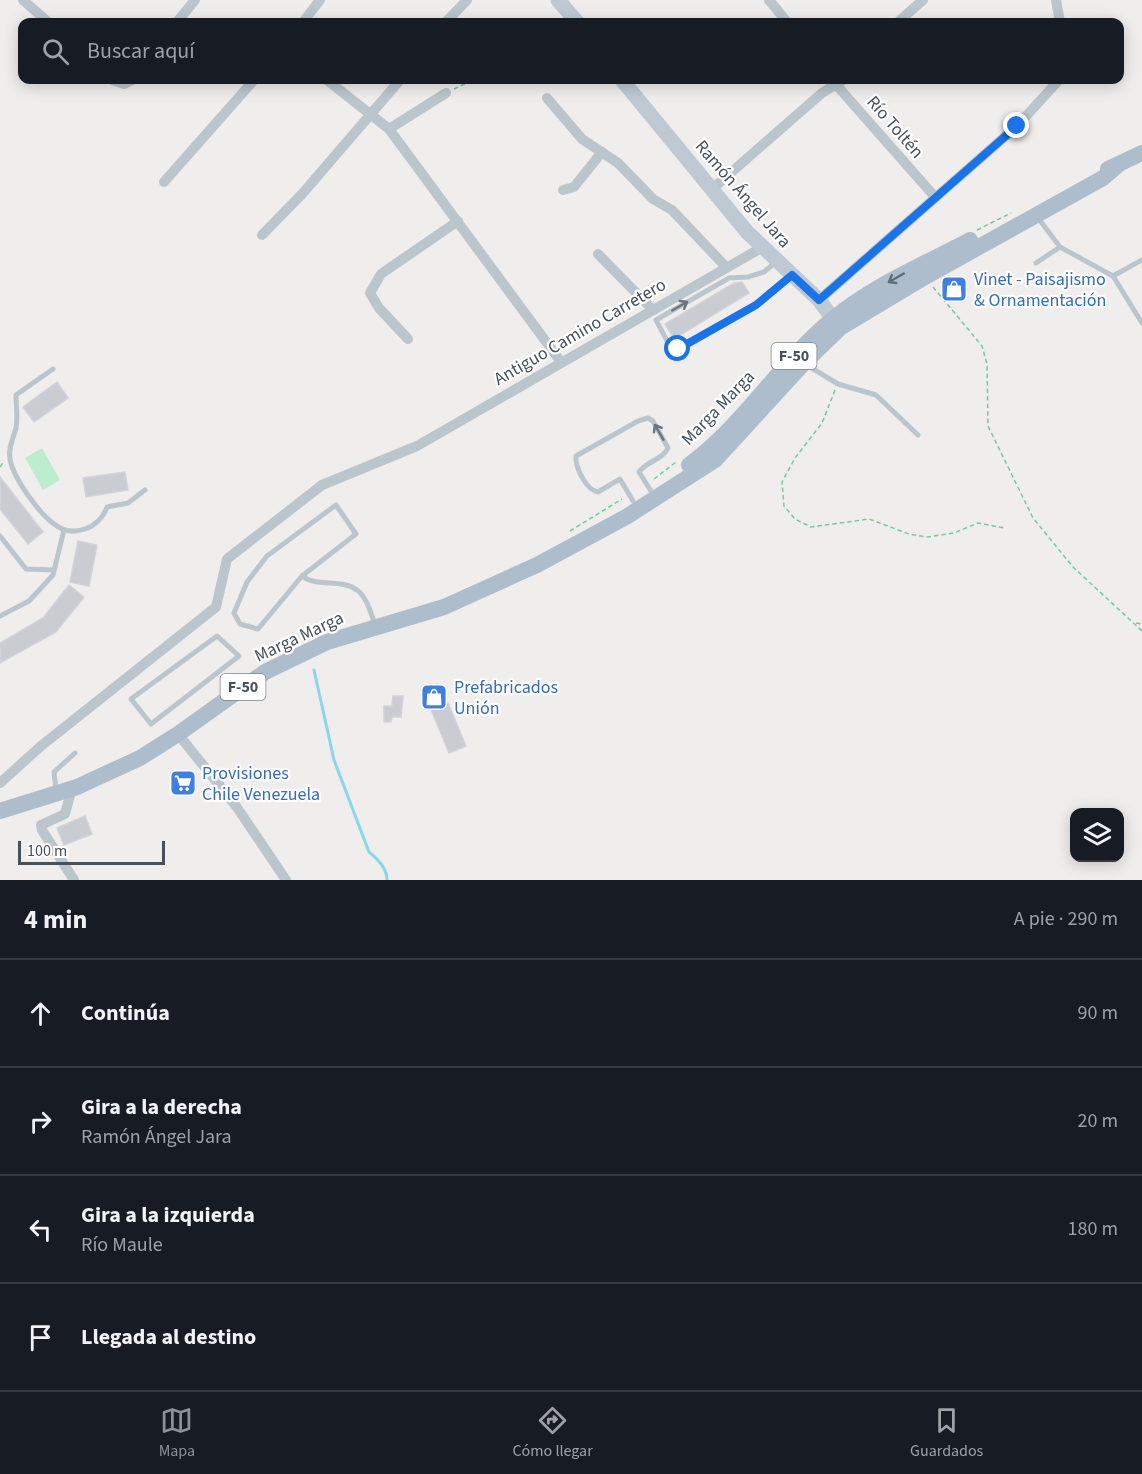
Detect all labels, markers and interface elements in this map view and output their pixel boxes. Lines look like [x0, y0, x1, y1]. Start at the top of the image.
search box [18, 18, 1124, 84]
icon: search [39, 35, 72, 68]
text: Buscar aquí [87, 35, 195, 67]
street label: Río Toltén [861, 90, 929, 164]
route end [1003, 112, 1029, 138]
street label: Ramón Ángel Jara [689, 135, 797, 253]
place label: Vinet - Paisajismo & Ornamentación [974, 267, 1106, 313]
street label: Antiguo Camino Carretero [489, 272, 671, 392]
one-way arrow [888, 273, 905, 285]
shop icon: Vinet - Paisajismo & Ornamentación [939, 274, 969, 304]
one-way arrow [671, 300, 688, 312]
route start [664, 335, 690, 361]
road number: F-50 [772, 343, 816, 369]
street label: Marga Marga [676, 365, 760, 451]
one-way arrow [653, 424, 665, 441]
street label: Marga Marga [250, 605, 348, 669]
road number: F-50 [220, 674, 266, 700]
place label: Prefabricados Unión [454, 675, 558, 721]
shop icon: Prefabricados Unión [419, 682, 449, 712]
place label: Provisiones Chile Venezuela [202, 761, 320, 807]
supermarket icon: Provisiones Chile Venezuela [168, 768, 198, 798]
map controls [1070, 808, 1124, 862]
button: layers [1070, 808, 1124, 862]
scale bar [18, 838, 165, 866]
text: 100 m [27, 840, 67, 862]
text: 4 min [24, 901, 87, 938]
text: A pie · 290 m [1014, 905, 1118, 933]
icon: ahead [24, 997, 57, 1030]
text: Continúa [81, 997, 170, 1029]
text: 90 m [1078, 999, 1118, 1027]
text: Gira a la derecha [81, 1091, 242, 1123]
icon: right [24, 1105, 57, 1138]
text: 20 m [1078, 1107, 1118, 1135]
text: Ramón Ángel Jara [81, 1123, 232, 1151]
text: Gira a la izquierda [81, 1199, 255, 1231]
icon: left [24, 1213, 57, 1246]
text: 180 m [1068, 1215, 1118, 1243]
text: Río Maule [81, 1231, 163, 1259]
icon: arrive [24, 1321, 57, 1354]
text: Llegada al destino [81, 1321, 256, 1353]
tab: Mapa [159, 1404, 195, 1462]
tab: Cómo llegar [512, 1404, 593, 1462]
tab: Guardados [910, 1404, 983, 1462]

